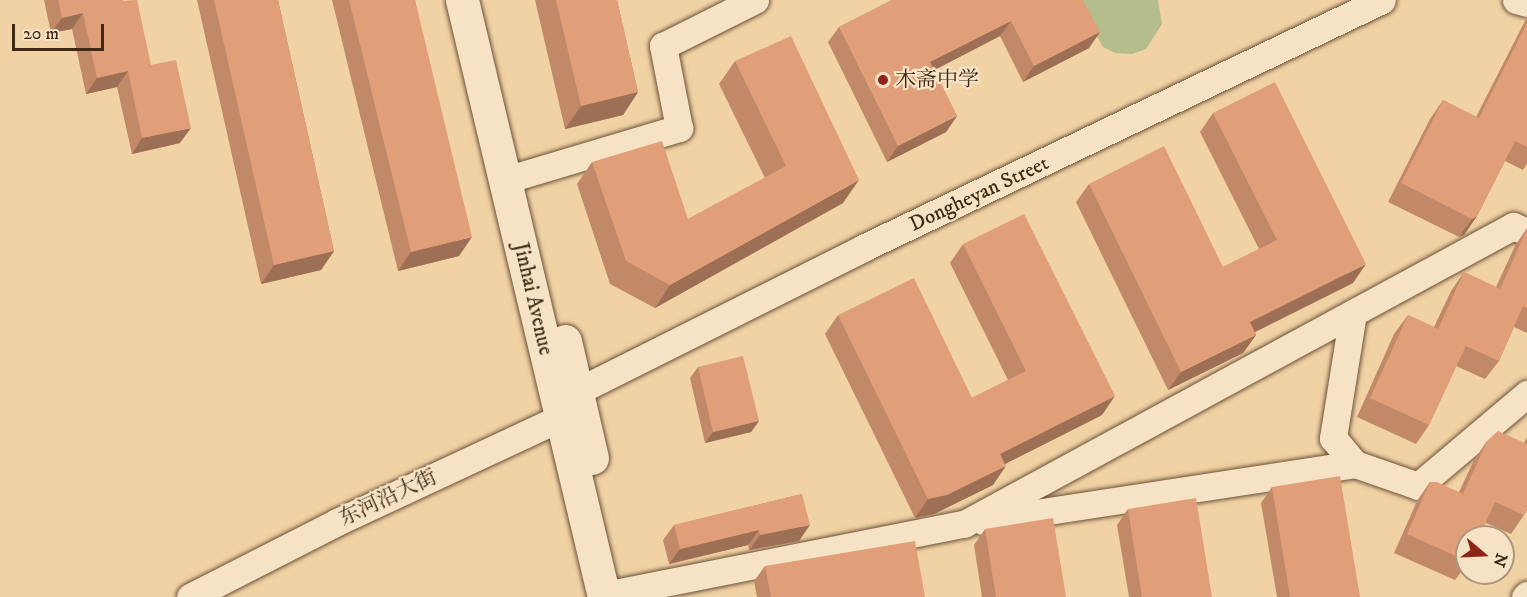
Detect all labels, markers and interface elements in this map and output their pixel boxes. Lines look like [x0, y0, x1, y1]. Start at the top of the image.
scale bar [15, 12, 106, 50]
text: 20 m [23, 23, 59, 45]
place label: 木斋中学 [895, 67, 979, 93]
marker: 木斋中学 [876, 73, 890, 87]
street label: Dongheyan Street [905, 151, 1053, 237]
street label: Jinhai Avenue [508, 240, 558, 358]
street label: 东河沿大街 [335, 464, 441, 532]
north arrow [1455, 525, 1515, 585]
text: N [1489, 551, 1512, 570]

